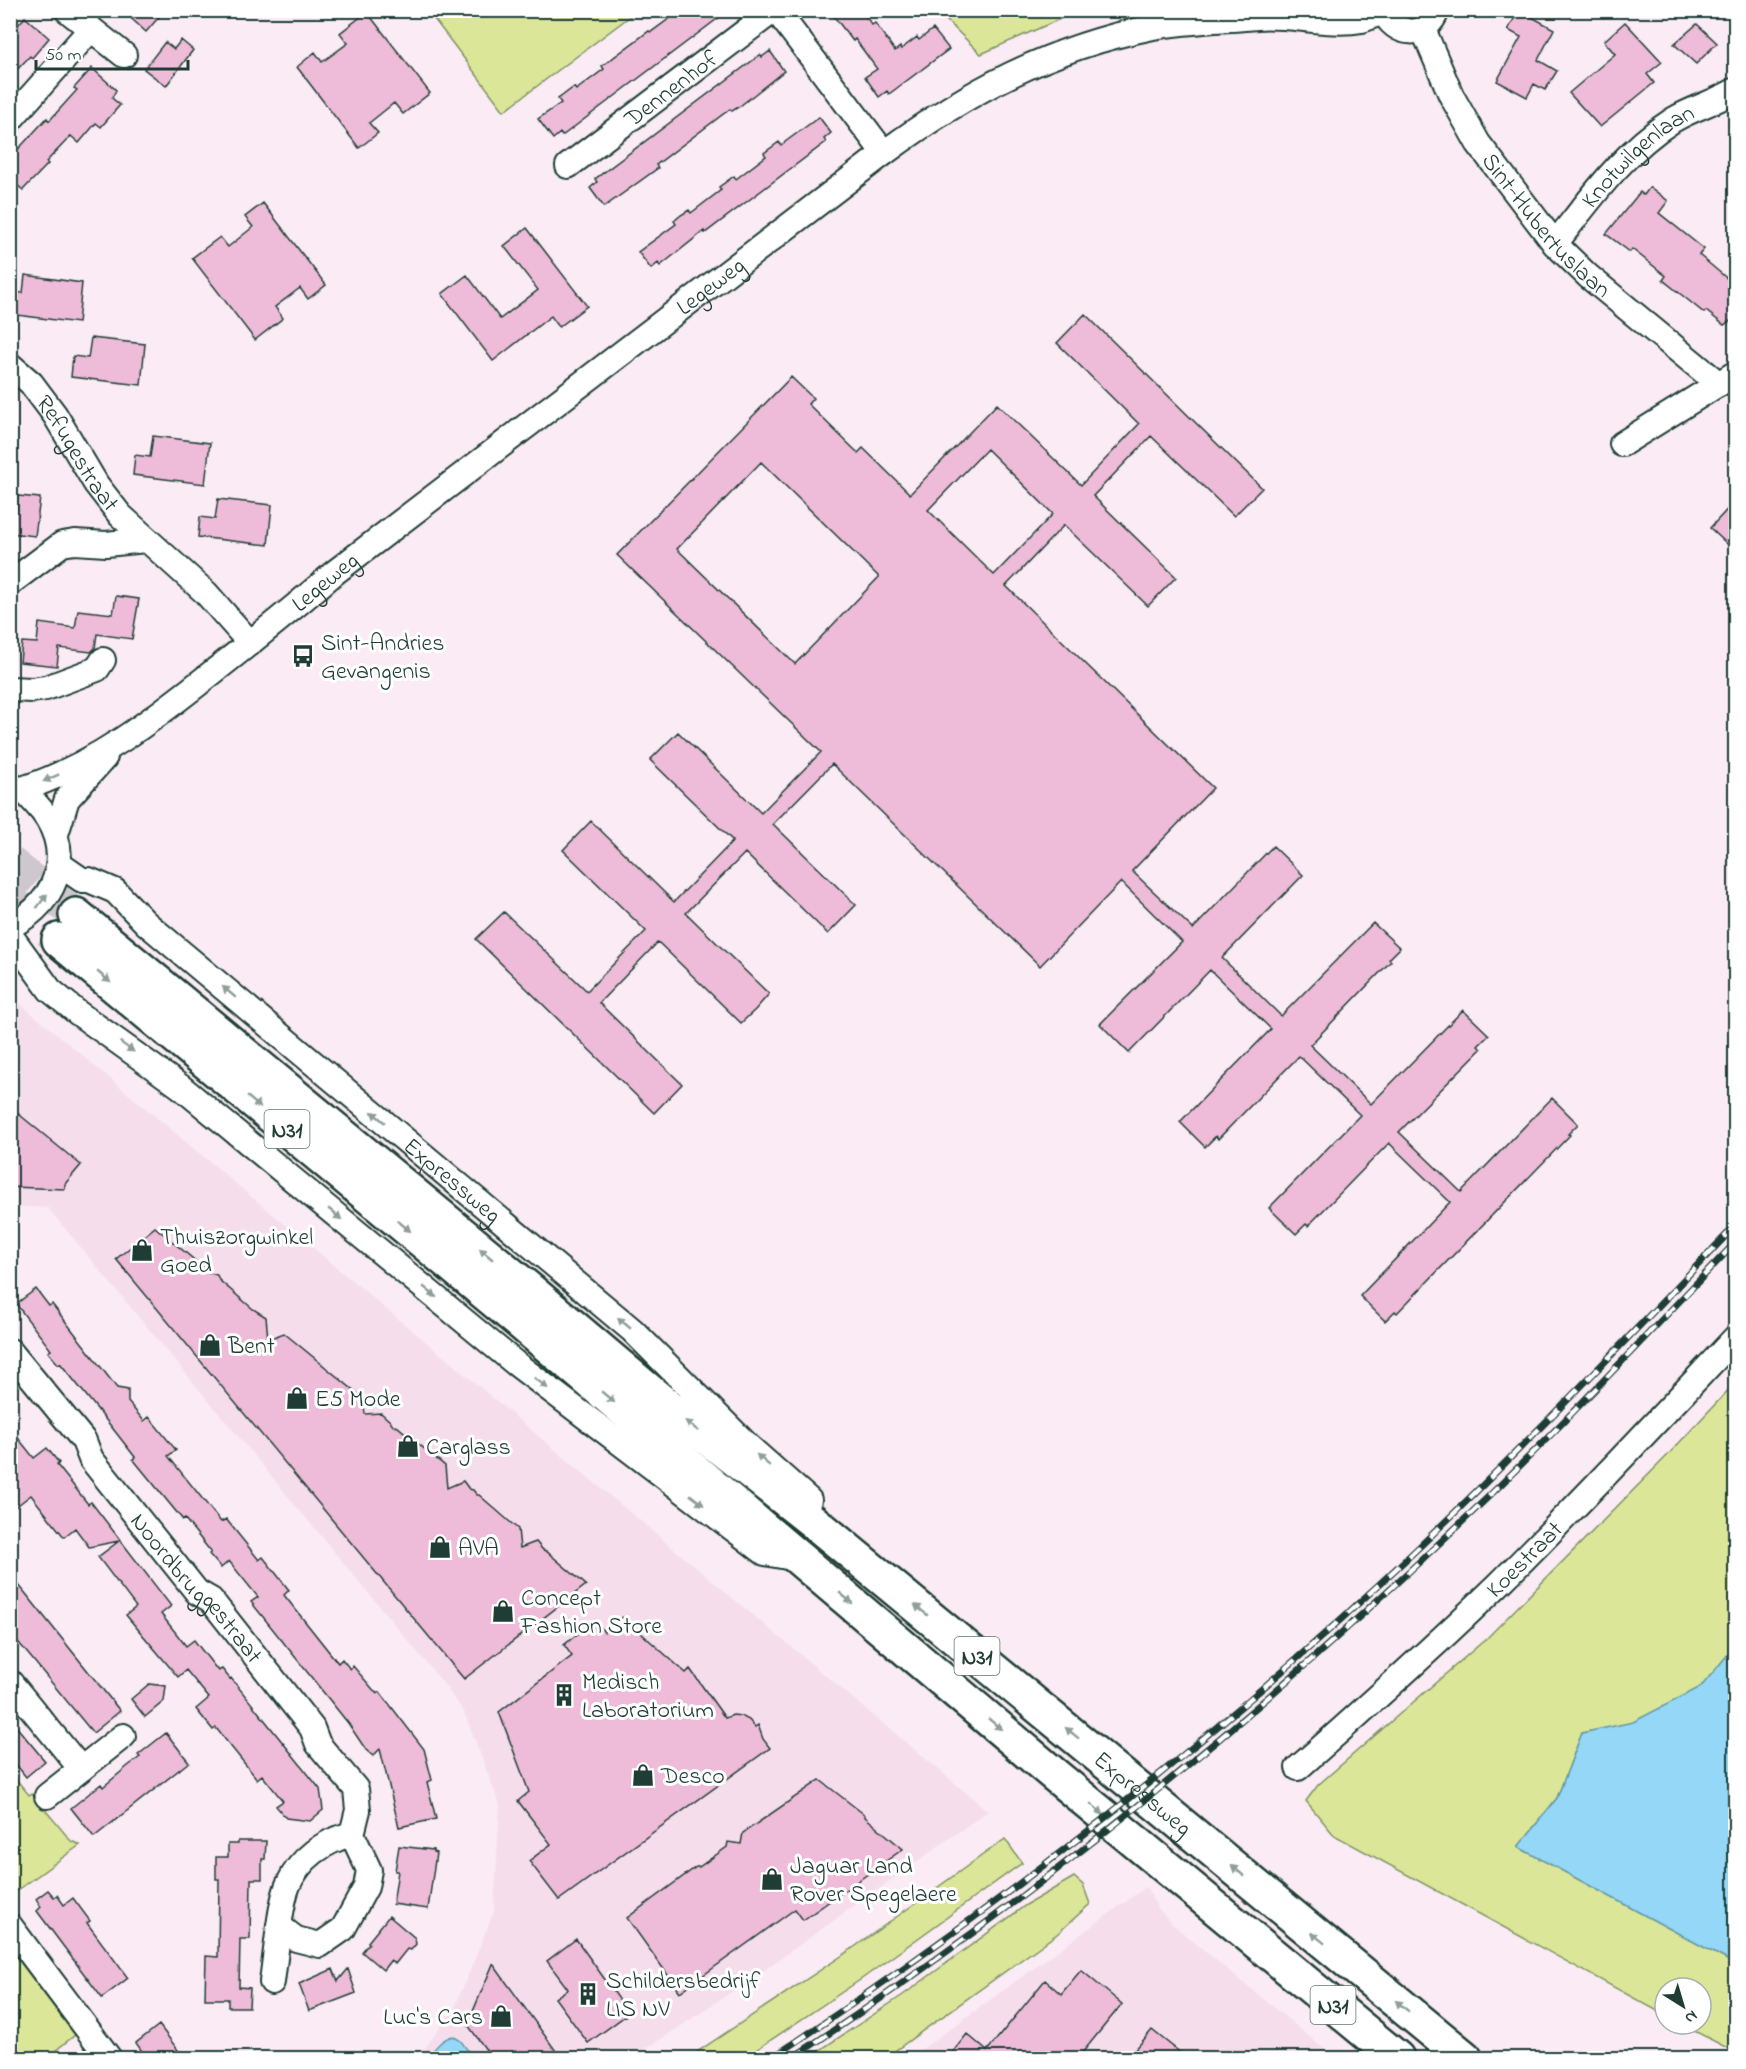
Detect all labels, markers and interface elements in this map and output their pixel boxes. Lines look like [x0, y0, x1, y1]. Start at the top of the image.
scale bar [36, 33, 188, 71]
text: 50 m [45, 43, 82, 69]
street label: Dennenhof [617, 43, 727, 138]
street label: Knotwilgenlaan [1574, 97, 1701, 217]
street label: Sint-Hubertuslaan [1472, 146, 1617, 308]
street label: Legeweg [670, 250, 754, 325]
street label: Refugestraat [26, 389, 126, 520]
street label: Legeweg [285, 545, 367, 622]
place label: Sint-Andries Gevangenis [321, 627, 444, 690]
bus stop icon: Sint-Andries Gevangenis [290, 643, 316, 669]
one-way arrow [42, 773, 60, 783]
one-way arrow [36, 893, 48, 909]
one-way arrow [96, 970, 111, 983]
one-way arrow [222, 986, 237, 999]
one-way arrow [119, 1041, 135, 1052]
one-way arrow [246, 1095, 262, 1108]
road number: N31 [264, 1110, 310, 1148]
one-way arrow [371, 1111, 386, 1123]
street label: Expressweg [395, 1130, 508, 1233]
one-way arrow [327, 1207, 342, 1220]
one-way arrow [396, 1219, 411, 1232]
place label: Thuiszorgwinkel Goed [160, 1221, 313, 1284]
shop icon: Thuiszorgwinkel Goed [129, 1237, 155, 1263]
one-way arrow [478, 1247, 494, 1260]
one-way arrow [422, 1285, 438, 1298]
one-way arrow [617, 1317, 632, 1330]
place label: Bent [227, 1330, 275, 1365]
shop icon: Bent [197, 1332, 223, 1358]
one-way arrow [534, 1377, 549, 1389]
place label: E5 Mode [315, 1383, 401, 1418]
shop icon: E5 Mode [284, 1385, 310, 1411]
one-way arrow [600, 1390, 615, 1403]
one-way arrow [684, 1419, 700, 1432]
place label: Carglass [426, 1431, 511, 1466]
shop icon: Carglass [395, 1433, 421, 1459]
one-way arrow [755, 1453, 771, 1466]
one-way arrow [690, 1494, 705, 1506]
street label: Noordbruggestraat [120, 1506, 270, 1672]
street label: Koestraat [1479, 1514, 1572, 1607]
place label: AVA [458, 1532, 499, 1567]
shop icon: AVA [427, 1534, 453, 1560]
place label: Concept Fashion Store [520, 1582, 662, 1645]
one-way arrow [838, 1591, 853, 1604]
shop icon: Concept Fashion Store [490, 1598, 516, 1624]
one-way arrow [913, 1603, 929, 1616]
road number: N31 [954, 1637, 1000, 1675]
place label: Medisch Laboratorium [582, 1666, 714, 1729]
building icon: Medisch Laboratorium [551, 1682, 577, 1708]
one-way arrow [987, 1717, 1002, 1730]
one-way arrow [1064, 1728, 1079, 1740]
street label: Expressweg [1085, 1744, 1198, 1846]
place label: Desco [660, 1760, 725, 1795]
shop icon: Desco [630, 1762, 656, 1788]
one-way arrow [1089, 1803, 1104, 1815]
place label: Jaguar Land Rover Spegelaere [790, 1850, 957, 1913]
one-way arrow [1230, 1865, 1246, 1878]
shop icon: Jaguar Land Rover Spegelaere [759, 1866, 785, 1892]
one-way arrow [1310, 1931, 1326, 1944]
place label: Schildersbedrijf LIS NV [606, 1965, 761, 2028]
north arrow [1653, 1976, 1713, 2036]
building icon: Schildersbedrijf LIS NV [575, 1981, 601, 2007]
road number: N31 [1310, 1986, 1356, 2024]
place label: Luc's Cars [383, 2001, 483, 2036]
one-way arrow [1394, 2001, 1409, 2013]
shop icon: Luc's Cars [488, 2003, 514, 2029]
text: N [1679, 2004, 1702, 2029]

